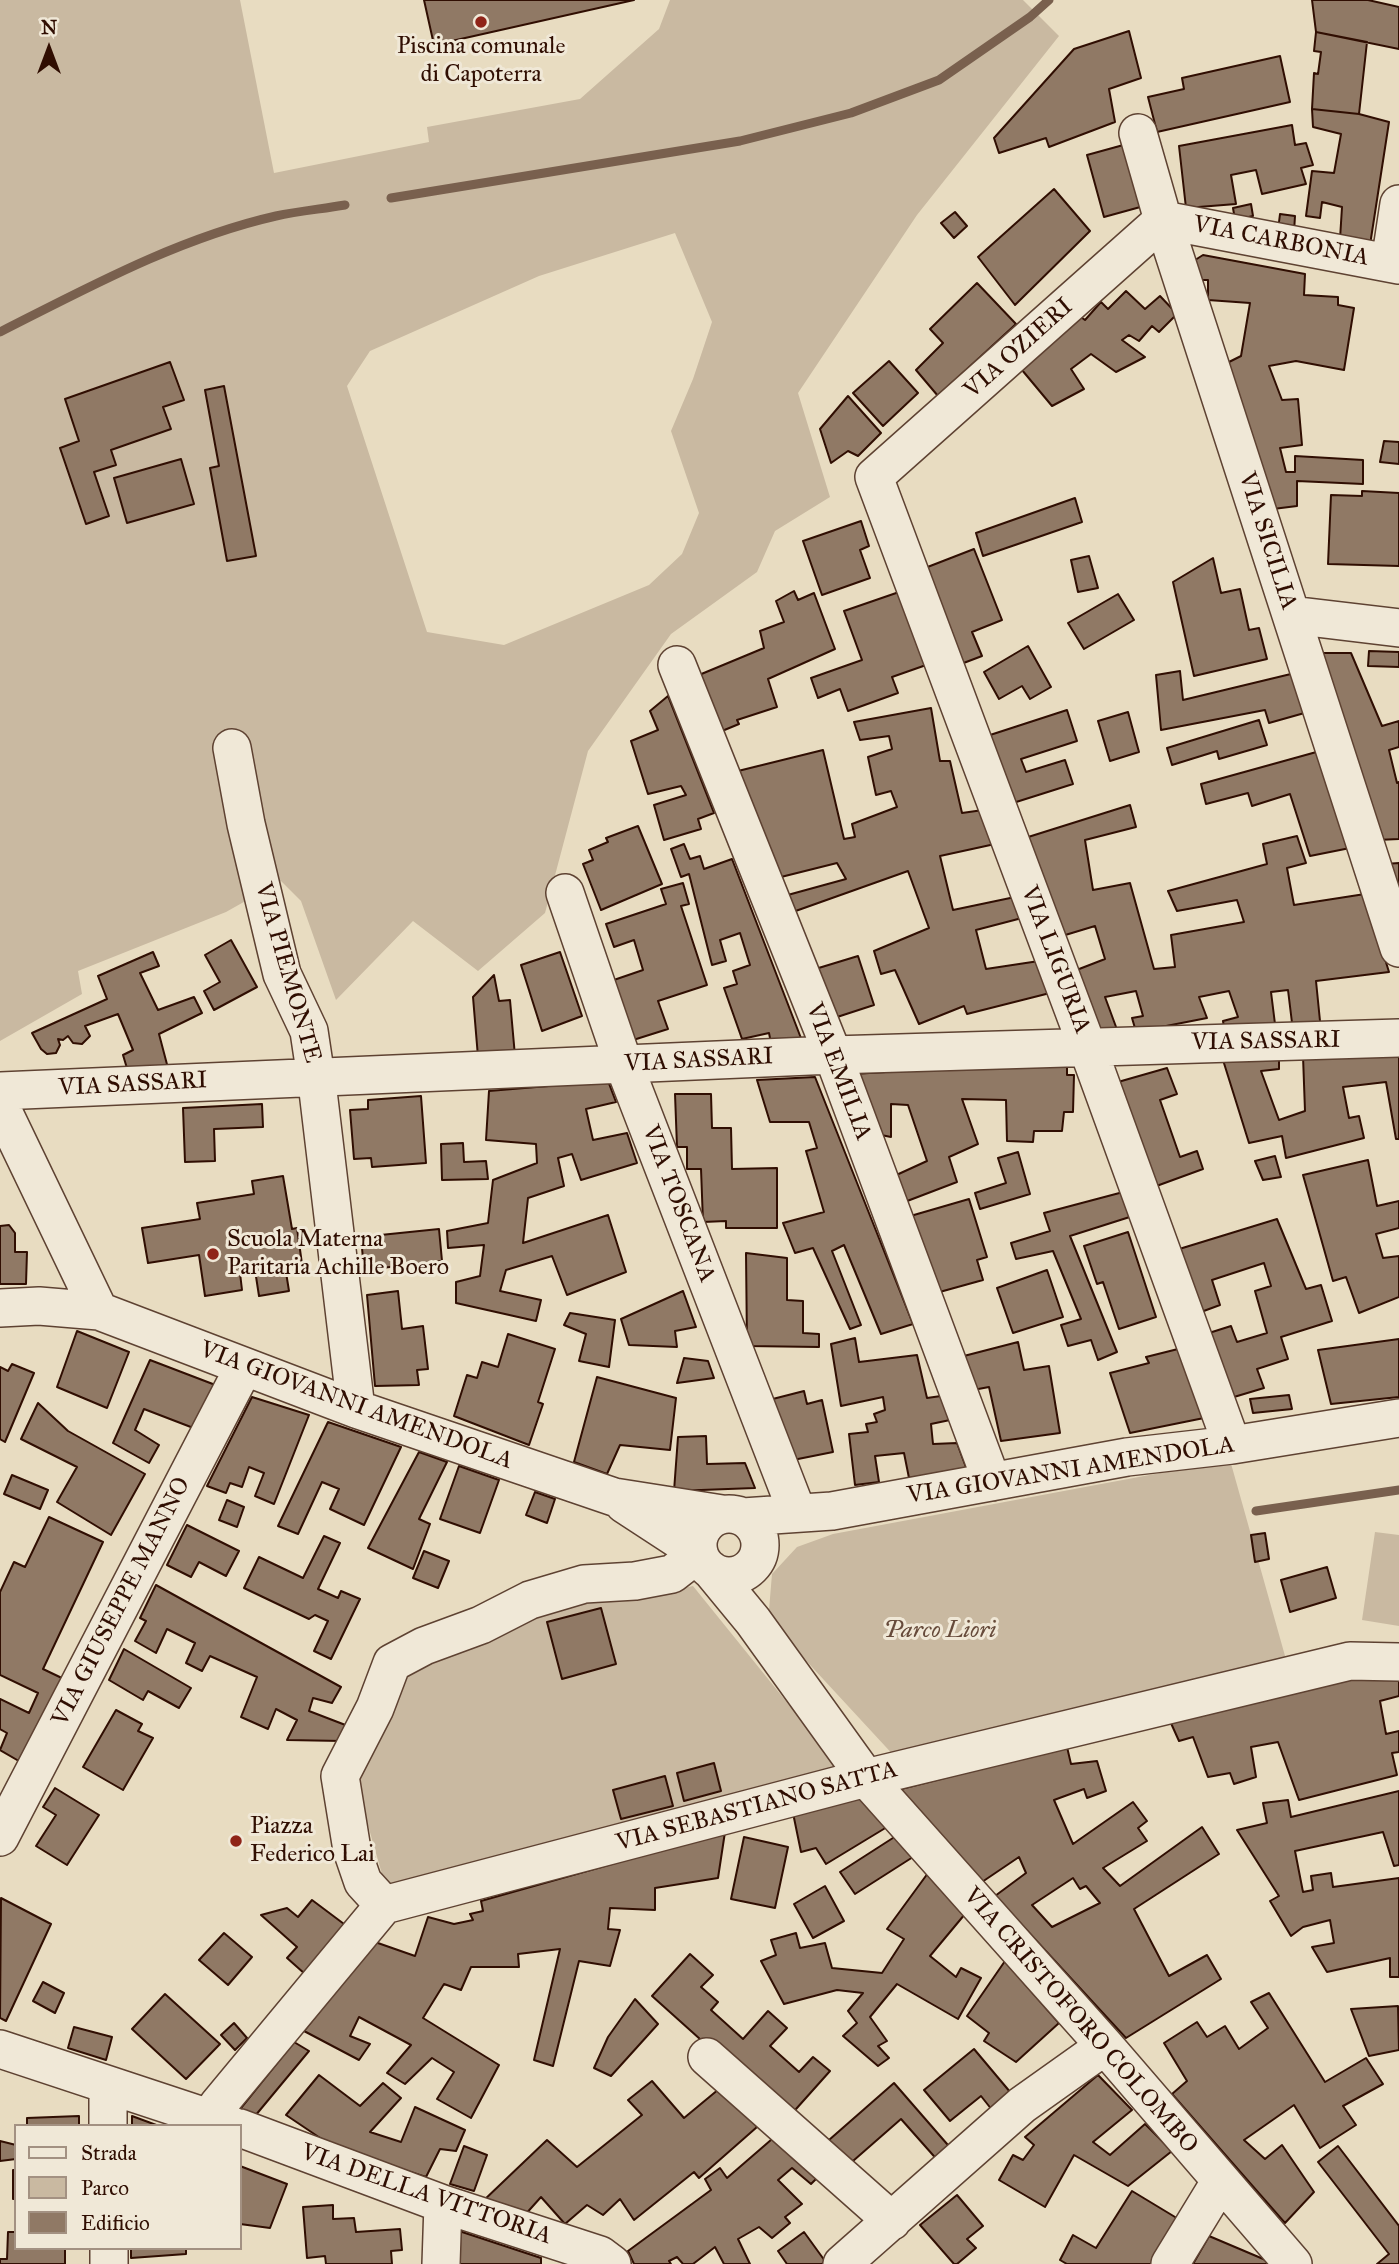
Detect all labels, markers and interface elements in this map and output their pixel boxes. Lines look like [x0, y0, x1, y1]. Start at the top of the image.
north arrow [14, 14, 84, 84]
marker: Piscina comunale di Capoterra [473, 14, 489, 30]
text: N [41, 16, 57, 39]
place label: Piscina comunale di Capoterra [397, 33, 565, 89]
street label: VIA CARBONIA [1191, 211, 1371, 273]
street label: VIA OZIERI [959, 293, 1079, 405]
street label: VIA SICILIA [1231, 469, 1303, 613]
street label: VIA PIEMONTE [248, 880, 326, 1066]
street label: VIA LIGURIA [1014, 882, 1096, 1038]
street label: VIA EMILIA [799, 999, 877, 1145]
street label: VIA SASSARI [1191, 1026, 1341, 1058]
street label: VIA SASSARI [624, 1043, 774, 1079]
street label: VIA SASSARI [58, 1067, 208, 1103]
street label: VIA TOSCANA [635, 1121, 721, 1287]
place label: Scuola Materna Paritaria Achille Boero [227, 1226, 449, 1282]
marker: Scuola Materna Paritaria Achille Boero [205, 1246, 221, 1262]
street label: VIA GIOVANNI AMENDOLA [196, 1336, 516, 1476]
street label: VIA GIOVANNI AMENDOLA [905, 1431, 1237, 1511]
street label: VIA GIUSEPPE MANNO [47, 1473, 197, 1731]
park label: Parco Liori [884, 1617, 996, 1645]
street label: VIA SEBASTIANO SATTA [613, 1756, 901, 1858]
place label: Piazza Federico Lai [250, 1813, 375, 1869]
marker: Piazza Federico Lai [228, 1833, 244, 1849]
street label: VIA CRISTOFORO COLOMBO [957, 1882, 1203, 2160]
legend [14, 2124, 242, 2250]
street label: VIA DELLA VITTORIA [297, 2139, 555, 2251]
text: Strada [81, 2140, 137, 2166]
text: Parco [81, 2175, 129, 2201]
text: Edificio [81, 2210, 150, 2236]

